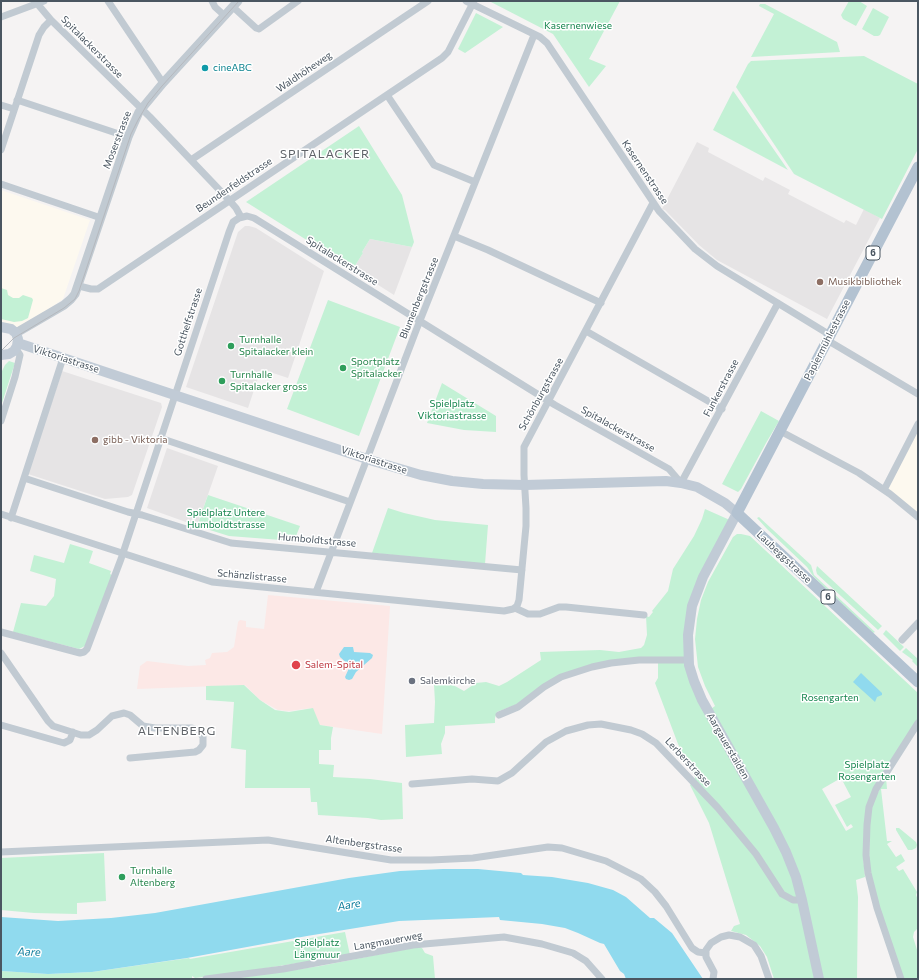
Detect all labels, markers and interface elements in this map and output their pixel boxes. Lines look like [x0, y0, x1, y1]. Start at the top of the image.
street label: Spitalackerstrasse [58, 13, 126, 81]
park label: Kasernenwiese [544, 20, 612, 32]
street label: Waldhöheweg [274, 49, 334, 95]
place label: cineABC [213, 62, 252, 74]
marker: cineABC [200, 63, 210, 73]
street label: Moserstrasse [100, 109, 134, 171]
street label: Kasernenstrasse [619, 138, 671, 206]
district label: SPITALACKER [280, 147, 370, 161]
street label: Beundenfeldstrasse [194, 155, 274, 215]
street label: Spitalackerstrasse [304, 234, 380, 288]
road number: 6 [866, 246, 880, 260]
street label: Blumenbergstrasse [397, 255, 441, 341]
place label: Musikbibliothek [828, 276, 902, 288]
marker: Musikbibliothek [815, 277, 825, 287]
street label: Gotthelfstrasse [171, 286, 205, 358]
street label: Papiermühlestrasse [801, 298, 853, 382]
place label: Turnhalle Spitalacker klein [239, 334, 313, 358]
marker: Turnhalle Spitalacker klein [226, 341, 236, 351]
street label: Viktoriastrasse [31, 343, 101, 375]
place label: Sportplatz Spitalacker [351, 356, 402, 380]
street label: Schönburgstrasse [516, 356, 566, 432]
street label: Funkerstrasse [701, 357, 741, 419]
marker: Sportplatz Spitalacker [338, 363, 348, 373]
place label: Turnhalle Spitalacker gross [230, 369, 307, 392]
marker: Turnhalle Spitalacker gross [217, 376, 227, 386]
park label: Spielplatz Viktoriastrasse [418, 398, 486, 422]
street label: Spitalackerstrasse [579, 404, 657, 454]
place label: gibb - Viktoria [103, 434, 168, 446]
marker: gibb - Viktoria [90, 435, 100, 445]
street label: Viktoriastrasse [339, 444, 409, 476]
park label: Spielplatz Untere Humboldtstrasse [187, 507, 265, 530]
street label: Laubeggstrasse [754, 529, 814, 585]
street label: Humboldtstrasse [278, 531, 356, 549]
street label: Schänzlistrasse [217, 567, 287, 585]
road number: 6 [821, 590, 835, 604]
marker: Salem-Spital [290, 659, 302, 671]
place label: Salem-Spital [305, 659, 363, 671]
place label: Salemkirche [420, 675, 475, 687]
marker: Salemkirche [407, 676, 417, 686]
park label: Rosengarten [801, 692, 859, 704]
street label: Aargauerstalden [704, 711, 752, 781]
district label: ALTENBERG [138, 724, 216, 738]
street label: Lerberstrasse [662, 735, 714, 789]
park label: Spielplatz Rosengarten [838, 759, 896, 782]
street label: Altenbergstrasse [325, 833, 403, 855]
place label: Turnhalle Altenberg [130, 865, 175, 888]
marker: Turnhalle Altenberg [117, 872, 127, 882]
water label: Aare [336, 896, 362, 914]
street label: Langmauerweg [353, 929, 423, 953]
park label: Spielplatz Längmuur [294, 937, 340, 960]
water label: Aare [17, 945, 41, 959]

